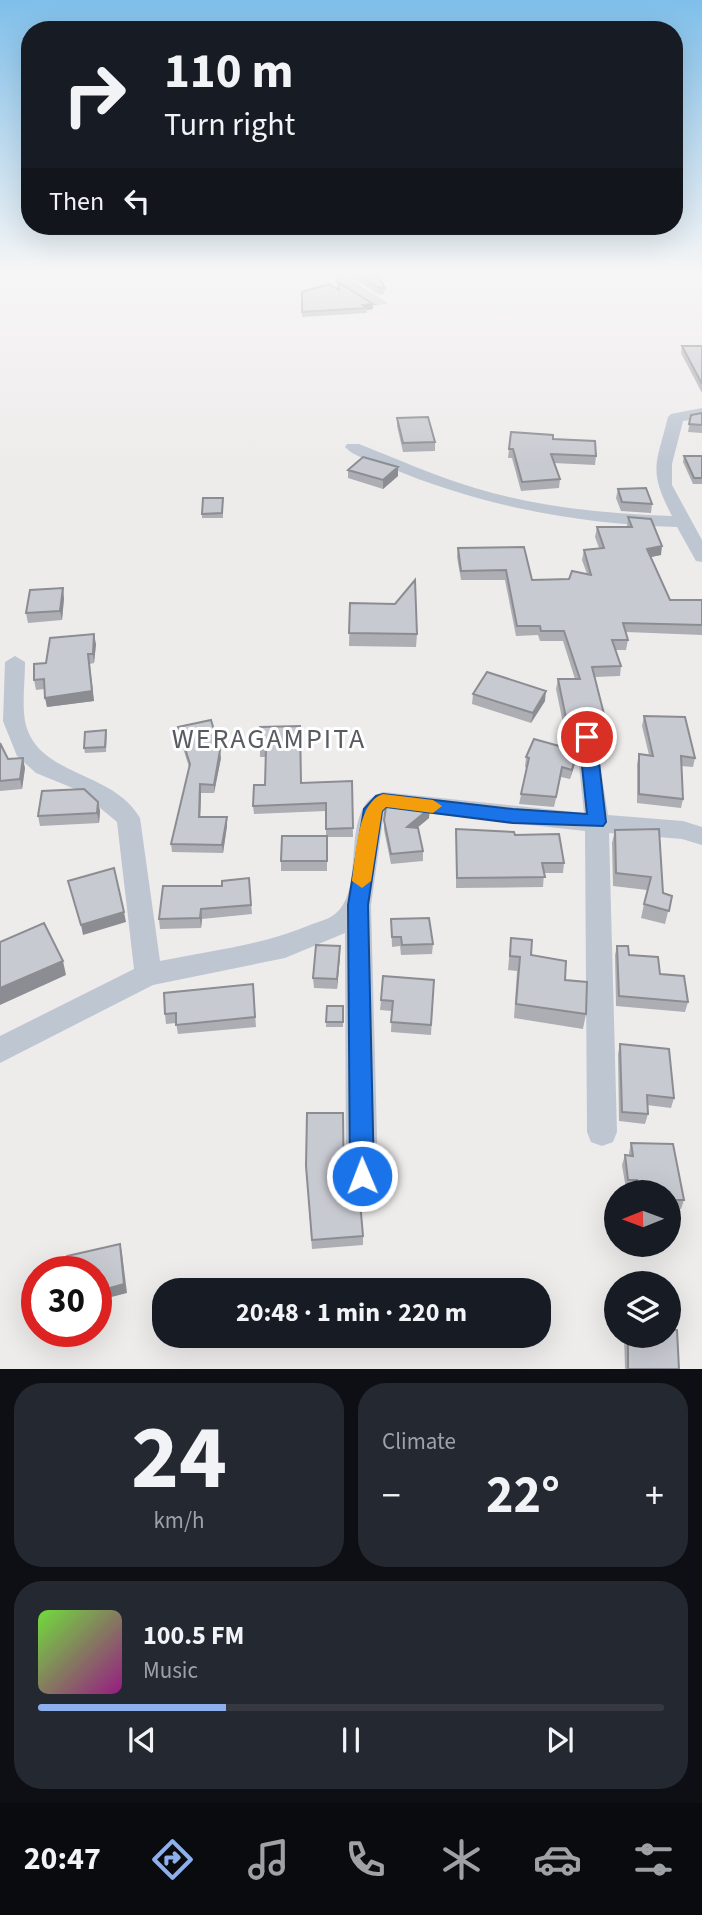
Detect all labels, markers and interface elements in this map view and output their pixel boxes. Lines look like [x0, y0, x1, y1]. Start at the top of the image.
text: 110 m [164, 37, 293, 107]
icon: right [49, 49, 140, 140]
text: Turn right [164, 102, 295, 148]
icon: left [118, 182, 156, 220]
text: Then [49, 183, 104, 220]
pin [557, 707, 617, 767]
icon: arrive [568, 718, 606, 756]
district label: WERAGAMPITA [172, 719, 366, 759]
position arrow [325, 1139, 399, 1213]
north arrow [604, 1180, 681, 1256]
map controls [604, 1180, 681, 1348]
speed limit sign: 30 [21, 1256, 112, 1347]
button: layers [604, 1271, 681, 1348]
text: 20:48 · 1 min · 220 m [236, 1294, 467, 1331]
text: 24 [131, 1394, 227, 1523]
text: Climate [382, 1425, 456, 1458]
text: 22° [486, 1459, 560, 1533]
text: − [382, 1469, 401, 1523]
text: + [645, 1469, 664, 1523]
text: km/h [153, 1504, 205, 1537]
text: 100.5 FM [143, 1617, 244, 1654]
text: Music [143, 1654, 198, 1687]
icon: previous [123, 1721, 161, 1759]
icon: pause [332, 1721, 370, 1759]
icon: next [541, 1721, 579, 1759]
icon: directions [148, 1835, 197, 1884]
icon: music [244, 1835, 293, 1884]
icon: phone [341, 1835, 390, 1884]
icon: climate [437, 1835, 486, 1884]
icon: car [533, 1835, 582, 1884]
icon: filters [629, 1835, 678, 1884]
text: 20:47 [24, 1836, 101, 1882]

